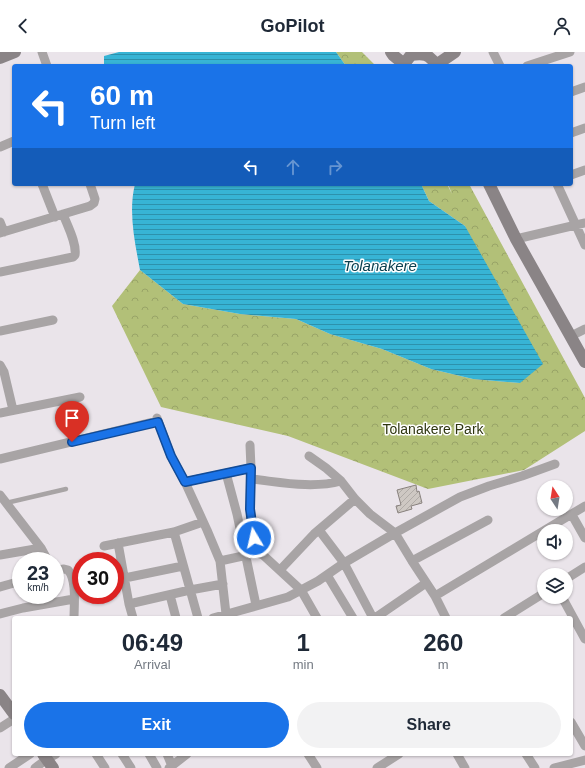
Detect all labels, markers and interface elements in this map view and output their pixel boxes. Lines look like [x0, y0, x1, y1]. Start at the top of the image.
icon: back [12, 15, 34, 37]
icon: person [551, 15, 573, 37]
text: GoPilot [261, 16, 325, 36]
icon: left [24, 80, 76, 132]
text: 60 m [90, 80, 154, 111]
text: Turn left [90, 113, 155, 133]
icon: left [240, 156, 262, 178]
icon: ahead [282, 156, 304, 178]
icon: right [324, 156, 346, 178]
water label: Tolanakere [343, 257, 417, 274]
pin [55, 401, 89, 442]
icon: arrive [61, 407, 83, 429]
park label: Tolanakere Park [382, 421, 485, 437]
north arrow [537, 480, 573, 516]
map controls [537, 480, 573, 604]
position arrow [233, 517, 275, 559]
button: sound [537, 524, 573, 560]
speed limit sign: 30 [72, 552, 124, 604]
text: 23 [27, 562, 49, 584]
button: layers [537, 568, 573, 604]
text: km/h [27, 582, 49, 593]
text: 06:49 [122, 629, 183, 656]
text: 1 [296, 629, 310, 656]
text: 260 [423, 629, 463, 656]
text: Arrival [134, 657, 171, 672]
text: min [293, 657, 314, 672]
text: m [438, 657, 449, 672]
button: Exit [24, 702, 289, 748]
button: Share [297, 702, 561, 748]

